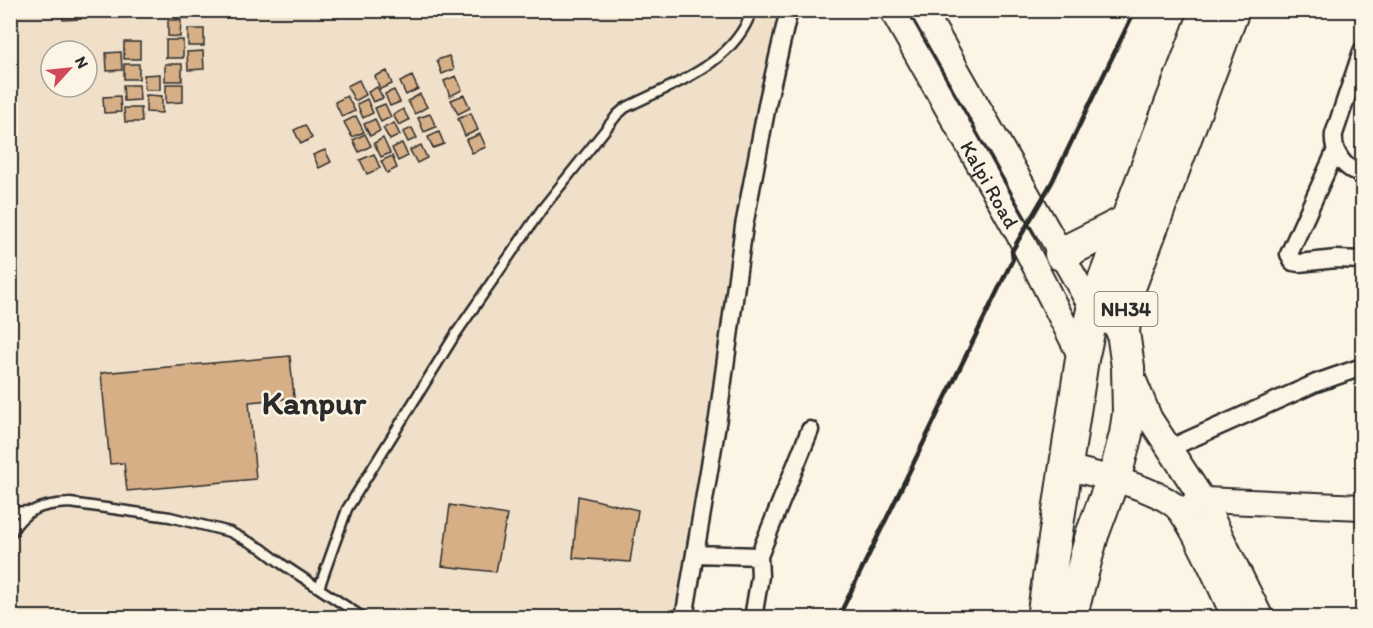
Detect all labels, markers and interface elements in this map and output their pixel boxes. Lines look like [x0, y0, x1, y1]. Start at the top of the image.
north arrow [39, 39, 99, 99]
text: N [71, 53, 93, 72]
street label: Kalpi Road [956, 136, 1025, 233]
road number: NH34 [1094, 292, 1158, 326]
district label: Kanpur [262, 383, 367, 422]

